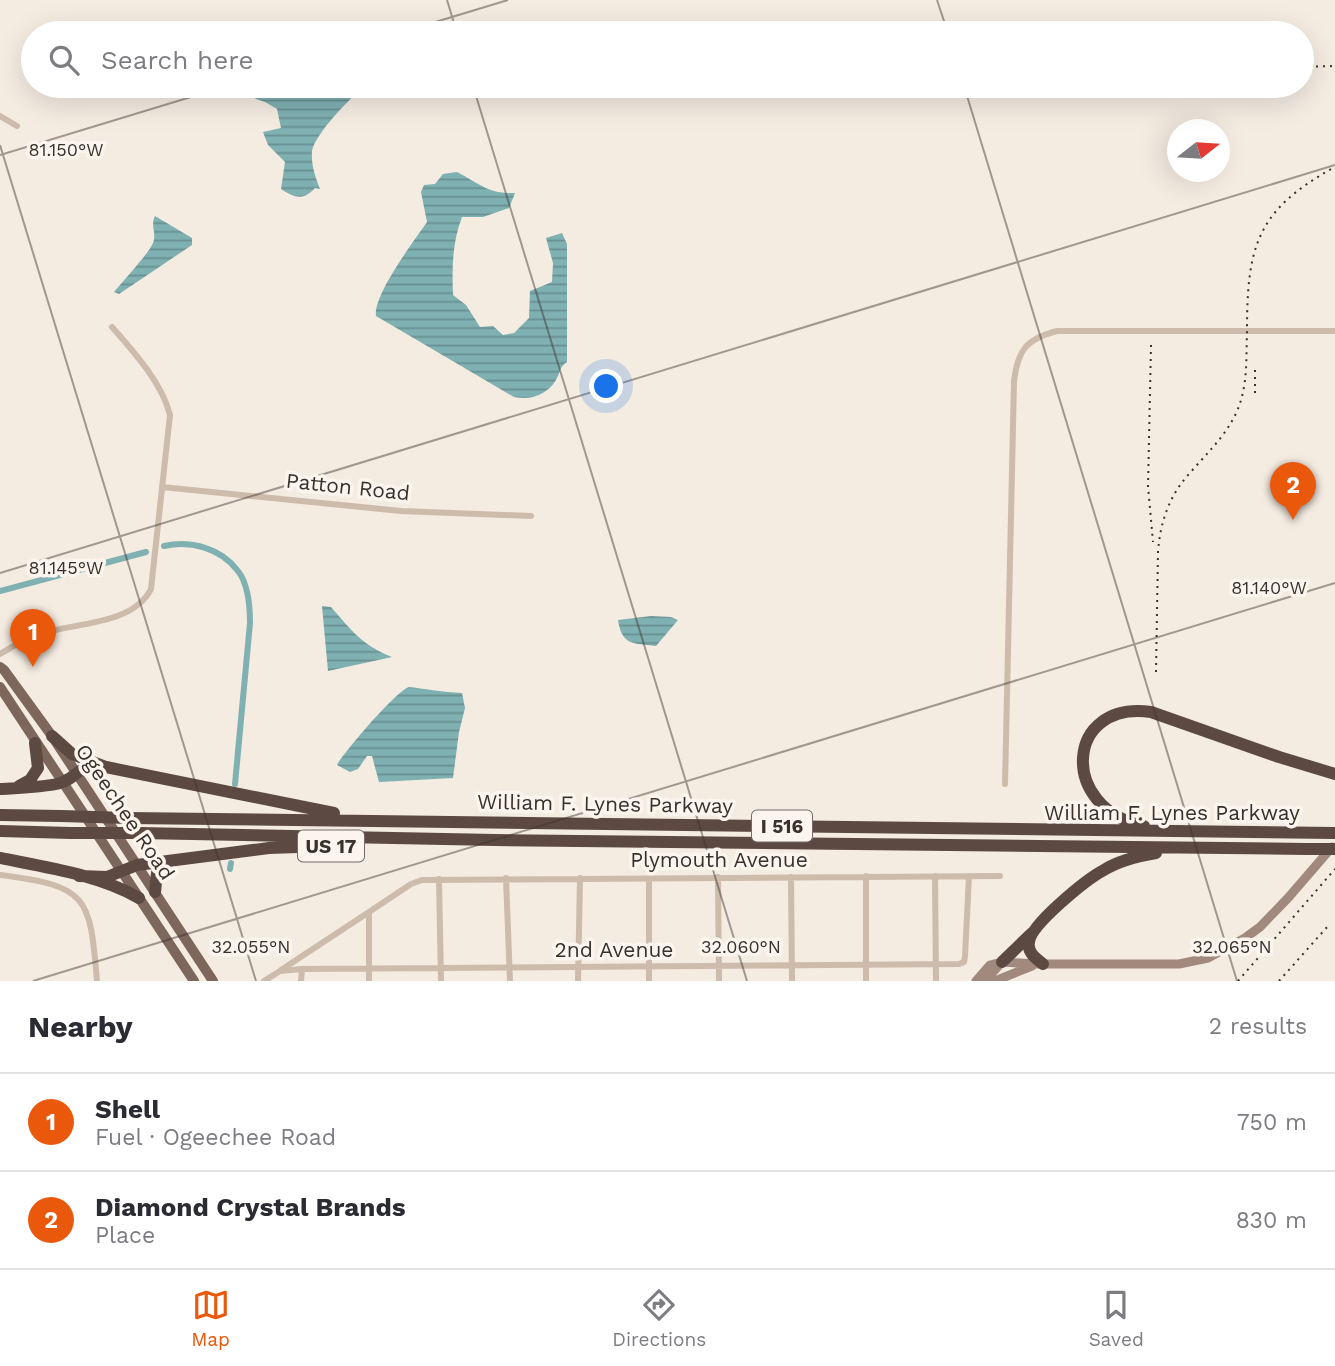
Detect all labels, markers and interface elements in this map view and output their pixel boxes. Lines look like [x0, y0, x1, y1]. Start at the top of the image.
search box [21, 21, 1314, 98]
icon: search [45, 41, 83, 79]
text: Search here [101, 45, 253, 75]
north arrow [1167, 119, 1230, 182]
text: 81.150°W [28, 139, 104, 160]
your location [589, 369, 623, 403]
pin: 2 [1270, 462, 1316, 520]
street label: Patton Road [285, 468, 411, 505]
text: 81.145°W [29, 557, 103, 578]
text: 81.140°W [1231, 577, 1307, 598]
pin: 1 [10, 609, 56, 667]
street label: Ogeechee Road [71, 739, 180, 884]
street label: William F. Lynes Parkway [477, 789, 733, 818]
street label: William F. Lynes Parkway [1044, 800, 1300, 825]
road number: I 516 [752, 810, 812, 842]
road number: US 17 [298, 831, 364, 862]
street label: Plymouth Avenue [630, 847, 808, 872]
text: 32.055°N [212, 936, 290, 957]
text: 32.060°N [701, 936, 781, 957]
text: 32.065°N [1192, 936, 1272, 957]
street label: 2nd Avenue [554, 937, 674, 962]
text: Nearby [28, 1009, 133, 1044]
text: 2 results [1209, 1013, 1307, 1040]
text: Shell [95, 1094, 160, 1124]
text: 1 [46, 1109, 56, 1136]
text: 750 m [1237, 1109, 1307, 1136]
text: Fuel · Ogeechee Road [95, 1124, 336, 1151]
text: Diamond Crystal Brands [95, 1192, 406, 1222]
text: 2 [44, 1207, 58, 1234]
text: 830 m [1236, 1207, 1307, 1234]
text: Place [95, 1222, 155, 1249]
tab: Map [191, 1286, 230, 1351]
tab: Directions [612, 1286, 706, 1351]
tab: Saved [1089, 1286, 1144, 1351]

